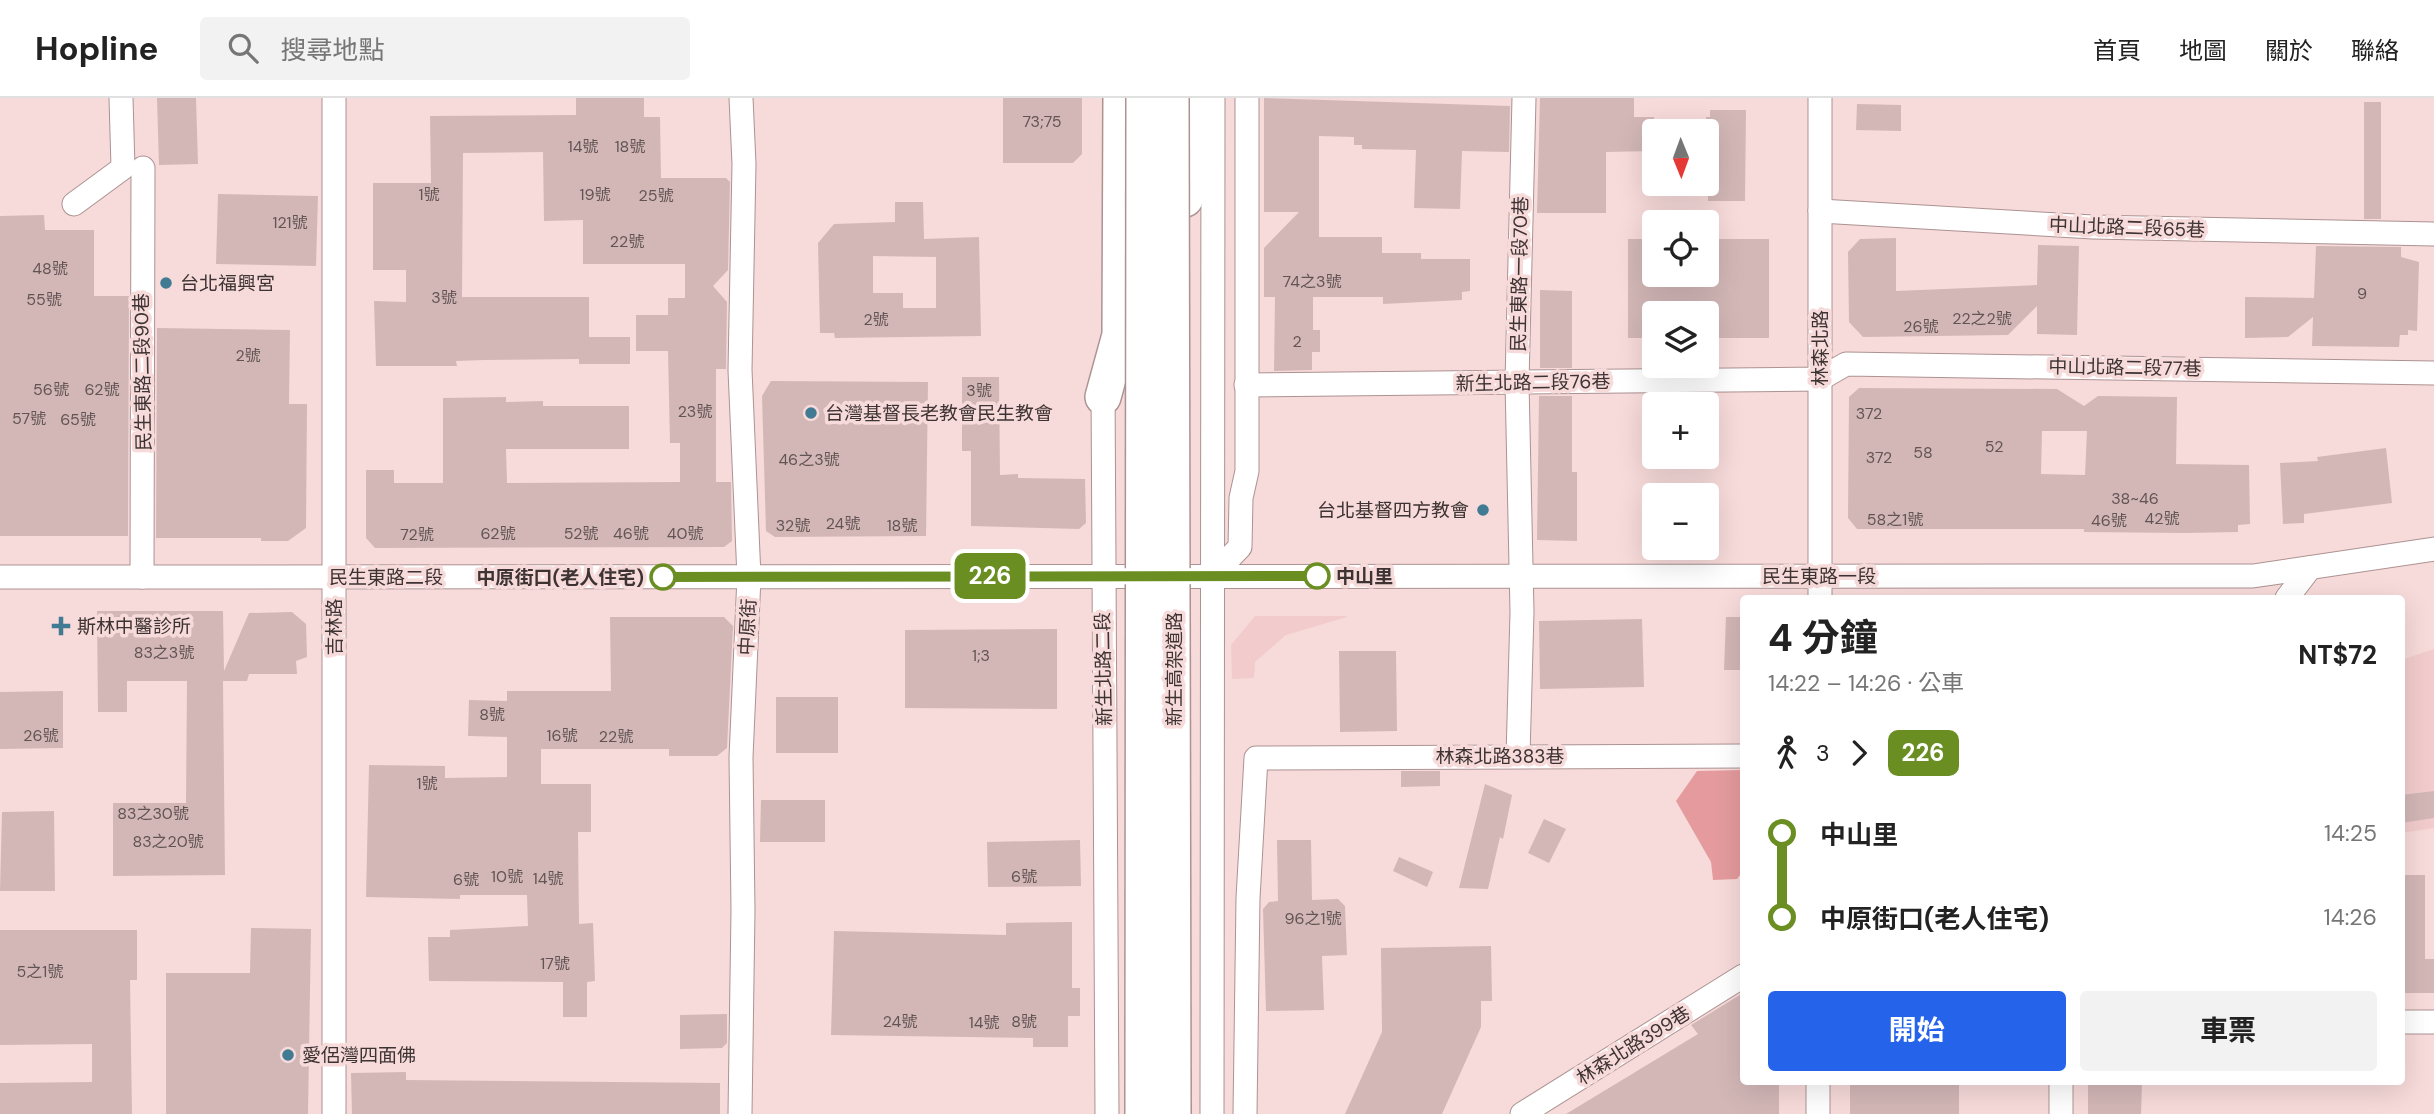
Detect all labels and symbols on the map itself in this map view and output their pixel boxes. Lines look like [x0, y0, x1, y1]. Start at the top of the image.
house number: 73;75 [1022, 111, 1062, 132]
north arrow [1642, 119, 1718, 196]
house number: 14號 [568, 136, 598, 157]
house number: 18號 [615, 136, 645, 157]
house number: 1號 [419, 184, 440, 205]
house number: 19號 [579, 184, 611, 205]
house number: 25號 [639, 185, 673, 206]
street label: 民生東路一段70巷 [1506, 196, 1533, 352]
house number: 121號 [272, 212, 308, 233]
street label: 中山北路二段65巷 [2049, 212, 2205, 243]
house number: 22號 [610, 231, 644, 252]
house number: 48號 [32, 258, 68, 279]
place label: 台北福興宮 [180, 271, 275, 296]
house number: 74之3號 [1283, 271, 1341, 292]
marker: 台北福興宮 [158, 275, 174, 291]
house number: 9 [2357, 283, 2367, 304]
house number: 3號 [431, 287, 457, 308]
house number: 55號 [26, 289, 62, 310]
street label: 民生東路二段90巷 [129, 293, 156, 451]
house number: 22之2號 [1952, 308, 2012, 329]
house number: 2號 [863, 309, 889, 330]
street label: 林森北路 [1808, 310, 1833, 386]
house number: 26號 [1903, 316, 1939, 337]
house number: 2 [1292, 331, 1302, 352]
house number: 2號 [235, 345, 261, 366]
street label: 中山北路二段77巷 [2048, 354, 2202, 381]
street label: 新生北路二段76巷 [1456, 369, 1611, 396]
house number: 56號 [33, 379, 69, 400]
house number: 62號 [85, 379, 119, 400]
house number: 3號 [966, 380, 992, 401]
house number: 23號 [678, 401, 712, 422]
place label: 台灣基督長老教會民生教會 [825, 401, 1053, 426]
house number: 372 [1856, 403, 1882, 424]
marker: 台灣基督長老教會民生教會 [803, 405, 819, 421]
house number: 57號 [12, 408, 46, 429]
house number: 65號 [60, 409, 96, 430]
house number: 52 [1985, 436, 2003, 457]
house number: 58 [1913, 442, 1933, 463]
house number: 372 [1866, 447, 1892, 468]
house number: 46之3號 [778, 449, 840, 470]
house number: 38~46 [2111, 488, 2159, 509]
place label: 台北基督四方教會 [1317, 498, 1469, 523]
marker: 台北基督四方教會 [1475, 502, 1491, 518]
house number: 42號 [2145, 508, 2179, 529]
house number: 58之1號 [1867, 509, 1923, 530]
house number: 46號 [2091, 510, 2127, 531]
house number: 24號 [826, 513, 860, 534]
house number: 32號 [776, 515, 810, 536]
house number: 18號 [887, 515, 917, 536]
house number: 62號 [481, 523, 515, 544]
house number: 52號 [564, 523, 598, 544]
house number: 46號 [613, 523, 649, 544]
house number: 40號 [667, 523, 703, 544]
house number: 72號 [400, 524, 434, 545]
line badge: 226 [950, 553, 1030, 599]
marker: 中山里 [1304, 563, 1330, 589]
marker: 中原街口(老人住宅) [650, 564, 676, 590]
place label: 中山里 [1336, 564, 1393, 589]
street label: 民生東路一段 [1762, 564, 1876, 589]
street label: 民生東路二段 [329, 565, 443, 590]
place label: 中原街口(老人住宅) [477, 565, 644, 590]
street label: 吉林路 [322, 598, 347, 656]
street label: 中原街 [734, 598, 761, 656]
street label: 新生北路二段 [1090, 612, 1117, 726]
street label: 新生高架道路 [1162, 612, 1187, 726]
place label: 斯林中醫診所 [77, 614, 191, 639]
marker: 斯林中醫診所 [51, 616, 71, 636]
house number: 83之3號 [134, 642, 194, 663]
house number: 1;3 [972, 645, 990, 666]
house number: 8號 [479, 704, 505, 725]
house number: 26號 [23, 725, 59, 746]
house number: 16號 [546, 725, 578, 746]
house number: 22號 [599, 726, 633, 747]
street label: 林森北路383巷 [1435, 744, 1565, 769]
house number: 1號 [417, 773, 438, 794]
house number: 83之30號 [117, 803, 189, 824]
house number: 83之20號 [132, 831, 204, 852]
house number: 10號 [491, 866, 523, 887]
house number: 6號 [1011, 866, 1037, 887]
house number: 14號 [533, 868, 563, 889]
house number: 6號 [453, 869, 479, 890]
house number: 96之1號 [1284, 908, 1342, 929]
house number: 17號 [540, 953, 570, 974]
house number: 5之1號 [17, 961, 63, 982]
street label: 林森北路399巷 [1572, 1000, 1695, 1090]
house number: 24號 [883, 1011, 917, 1032]
house number: 8號 [1011, 1011, 1037, 1032]
house number: 14號 [969, 1012, 999, 1033]
place label: 愛侶灣四面佛 [302, 1043, 416, 1068]
marker: 愛侶灣四面佛 [280, 1047, 296, 1063]

